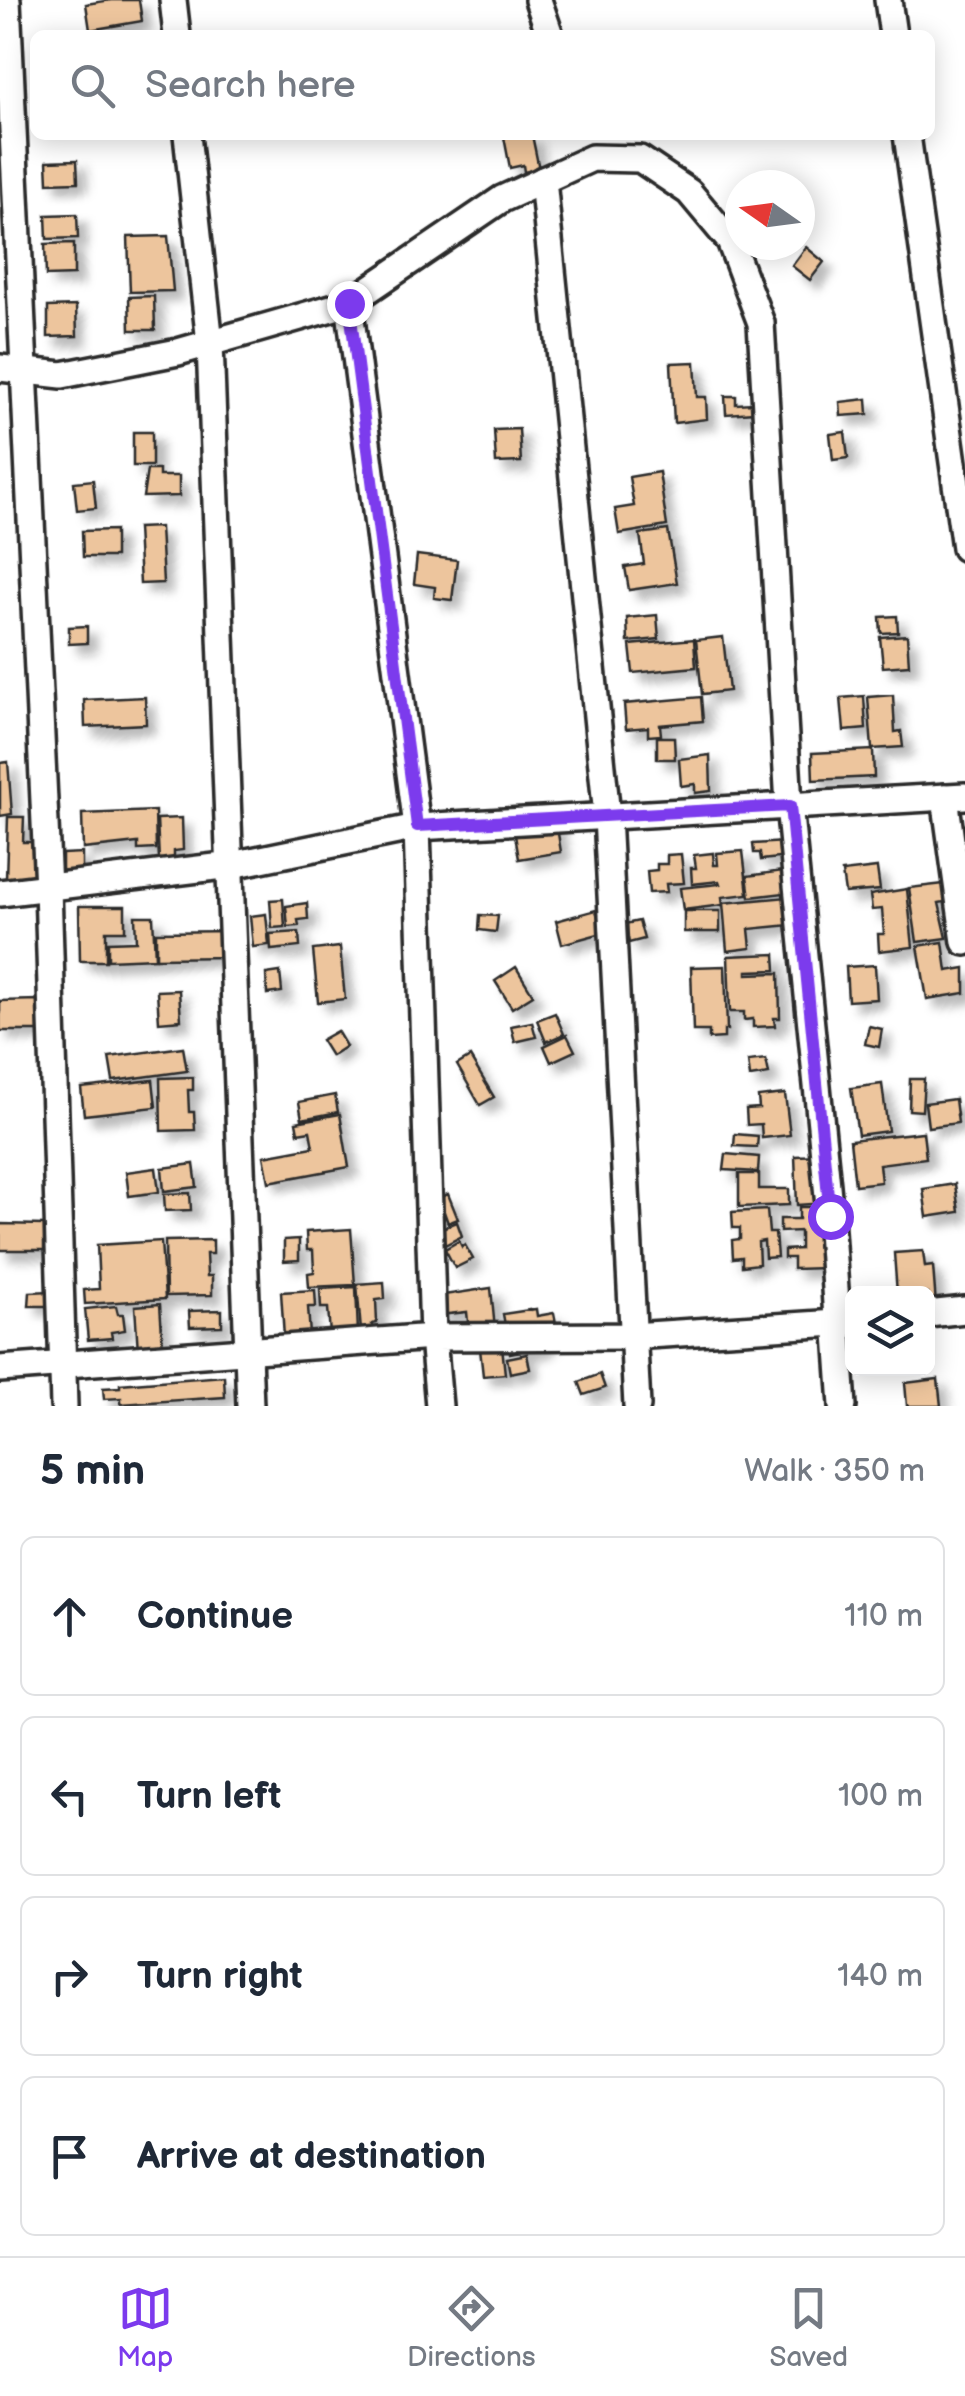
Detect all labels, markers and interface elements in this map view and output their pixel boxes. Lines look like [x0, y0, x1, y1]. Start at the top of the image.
search box [30, 30, 935, 140]
icon: search [65, 58, 120, 113]
text: Search here [145, 63, 356, 108]
north arrow [725, 170, 815, 260]
route end [327, 281, 373, 327]
route start [808, 1194, 854, 1240]
map controls [845, 1286, 935, 1376]
button: layers [845, 1286, 935, 1376]
text: 5 min [40, 1446, 145, 1497]
text: Walk · 350 m [744, 1452, 925, 1491]
icon: ahead [42, 1589, 97, 1644]
text: Continue [137, 1594, 293, 1639]
text: 110 m [844, 1597, 923, 1636]
icon: left [42, 1769, 97, 1824]
text: Turn left [137, 1774, 281, 1819]
text: 100 m [838, 1777, 923, 1816]
icon: right [42, 1949, 97, 2004]
text: Turn right [137, 1954, 302, 1999]
text: 140 m [837, 1957, 923, 1996]
icon: arrive [42, 2129, 97, 2184]
text: Arrive at destination [137, 2134, 486, 2179]
tab: Map [117, 2281, 173, 2374]
tab: Directions [407, 2281, 536, 2374]
tab: Saved [770, 2281, 848, 2374]

